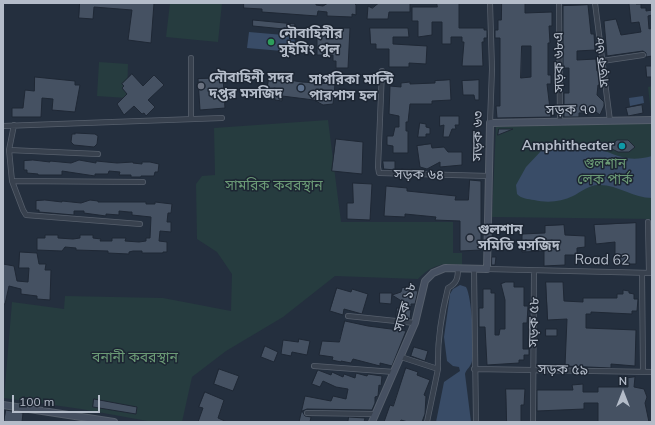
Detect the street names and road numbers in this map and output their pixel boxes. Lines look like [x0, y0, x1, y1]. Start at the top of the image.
street label: সড়ক ৬৮এ [550, 32, 568, 92]
street label: সড়ক ৬৮ [591, 36, 613, 88]
street label: সড়ক ৭০ [546, 101, 596, 119]
street label: সড়ক ৬৩ [469, 111, 487, 161]
street label: সড়ক ৬৪ [394, 166, 444, 184]
street label: Road 62 [574, 251, 630, 269]
street label: সড়ক ১৮ [390, 281, 420, 333]
street label: সড়ক ৫৮ [525, 297, 543, 347]
street label: সড়ক ৫৯ [538, 361, 588, 379]

